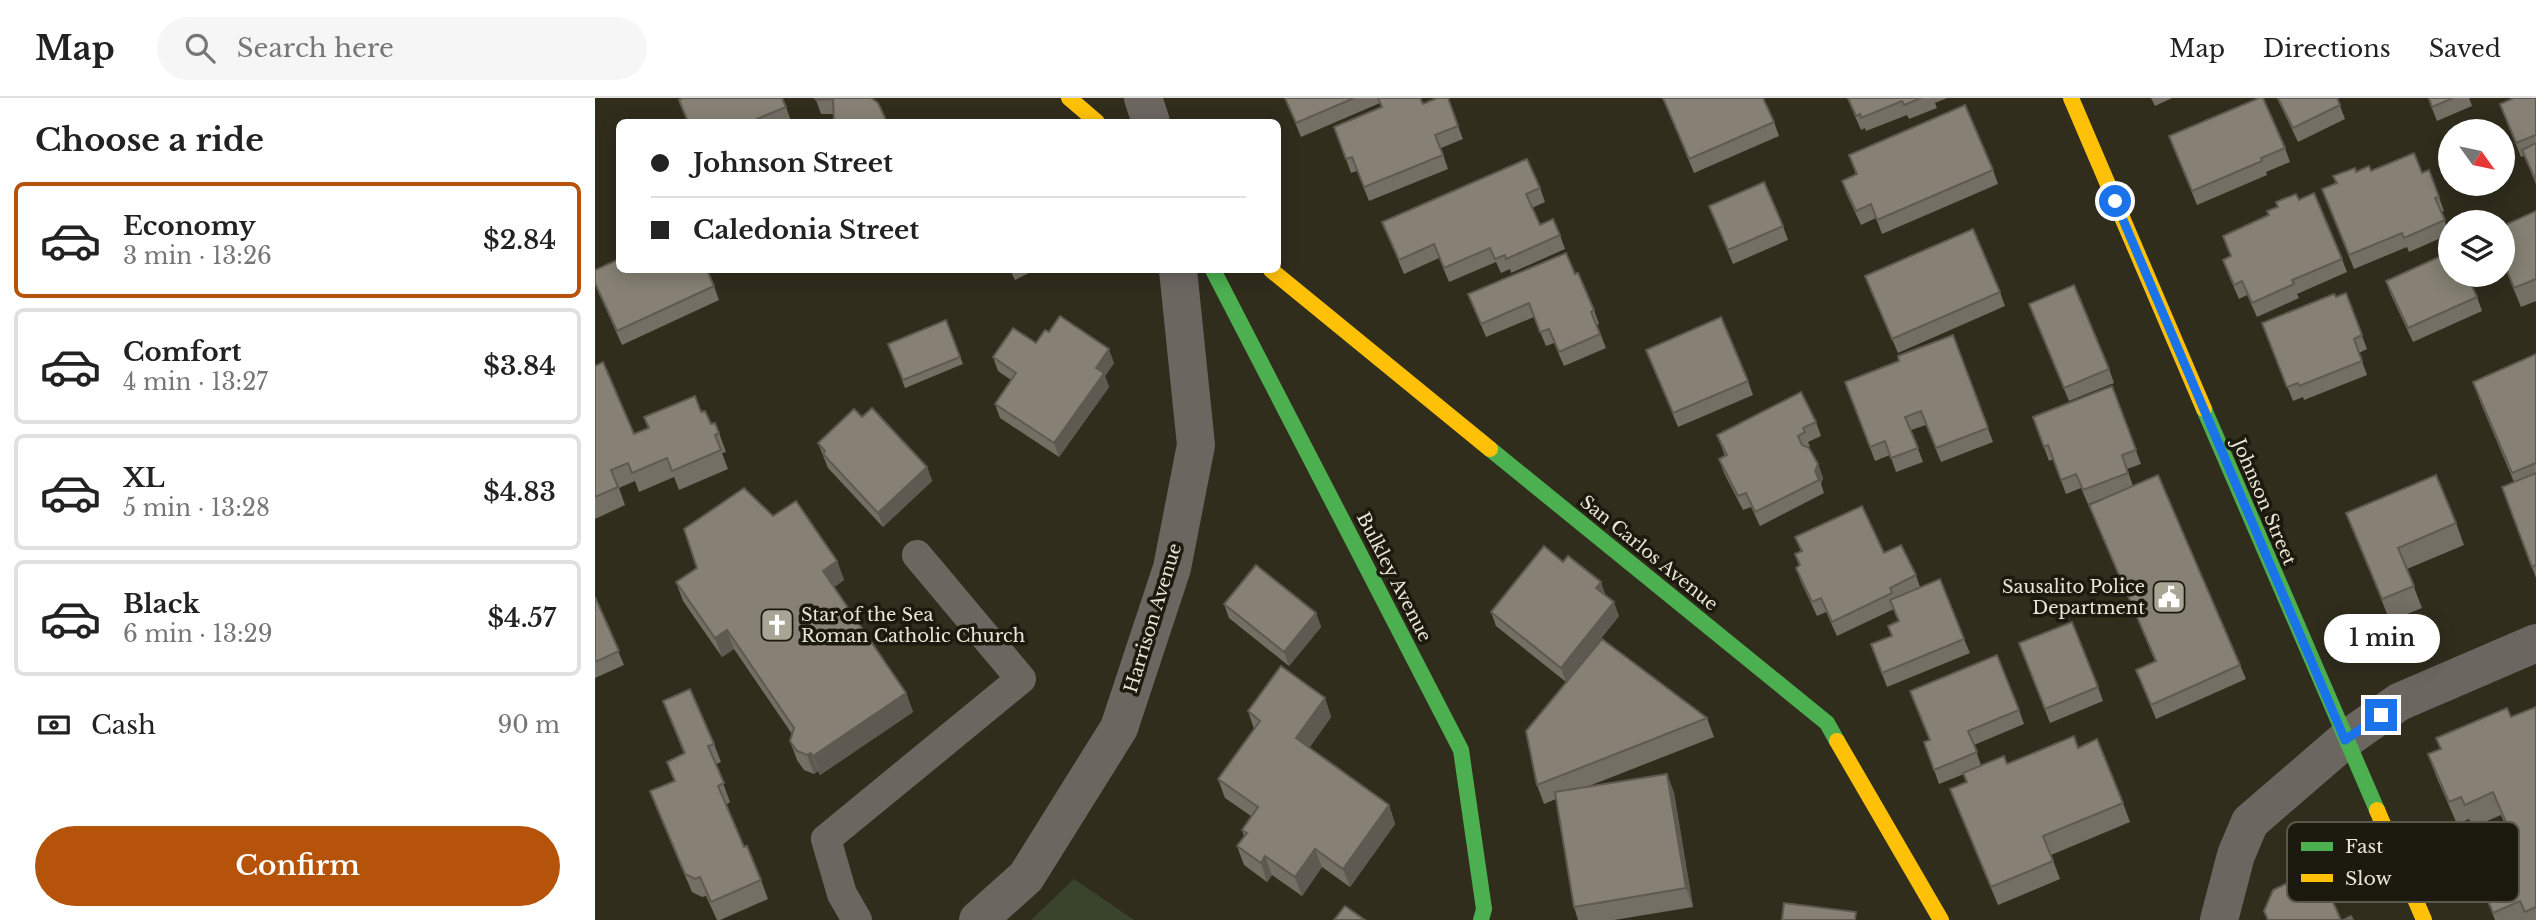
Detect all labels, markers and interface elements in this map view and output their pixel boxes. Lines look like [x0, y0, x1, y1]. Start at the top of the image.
search box [157, 17, 647, 80]
text: Map [35, 28, 115, 69]
icon: search [181, 29, 219, 67]
text: Search here [237, 32, 394, 64]
text: Map [2169, 34, 2225, 63]
text: Directions [2263, 34, 2391, 63]
text: Saved [2429, 34, 2501, 63]
north arrow [2438, 119, 2515, 196]
map controls [2438, 119, 2515, 287]
text: Choose a ride [35, 120, 264, 160]
text: Johnson Street [693, 147, 893, 179]
route start [2099, 185, 2131, 217]
icon: car [39, 209, 102, 272]
text: Economy [123, 210, 256, 242]
button: layers [2438, 210, 2515, 287]
text: Caledonia Street [693, 214, 919, 246]
text: $2.84 [483, 224, 556, 256]
text: 3 min · 13:26 [123, 242, 272, 270]
icon: car [39, 335, 102, 398]
text: Comfort [123, 336, 241, 368]
text: $3.84 [483, 350, 556, 382]
text: 4 min · 13:27 [123, 368, 268, 396]
street label: Johnson Street [2227, 434, 2301, 569]
icon: car [39, 461, 102, 524]
text: XL [123, 462, 165, 494]
text: $4.83 [483, 476, 556, 508]
street label: San Carlos Avenue [1576, 491, 1722, 615]
text: 5 min · 13:28 [123, 494, 270, 522]
street label: Bulkley Avenue [1352, 508, 1436, 646]
street label: Harrison Avenue [1120, 541, 1186, 695]
place label: Sausalito Police Department [2002, 576, 2145, 619]
public building icon: Sausalito Police Department [2150, 578, 2188, 616]
icon: car [39, 587, 102, 650]
text: Black [123, 588, 200, 620]
text: $4.57 [487, 602, 556, 634]
place label: Star of the Sea Roman Catholic Church [801, 604, 1025, 647]
church icon: Star of the Sea Roman Catholic Church [758, 606, 796, 644]
callout: 1 min [2323, 614, 2439, 662]
text: 6 min · 13:29 [123, 620, 272, 648]
text: 1 min [2349, 624, 2415, 652]
route end [2365, 699, 2397, 731]
icon: cash [35, 706, 73, 744]
text: Cash [91, 709, 156, 741]
text: 90 m [498, 711, 560, 739]
legend [2287, 822, 2519, 902]
button: Confirm [35, 826, 560, 906]
text: Fast [2345, 835, 2384, 858]
text: Slow [2345, 867, 2392, 890]

